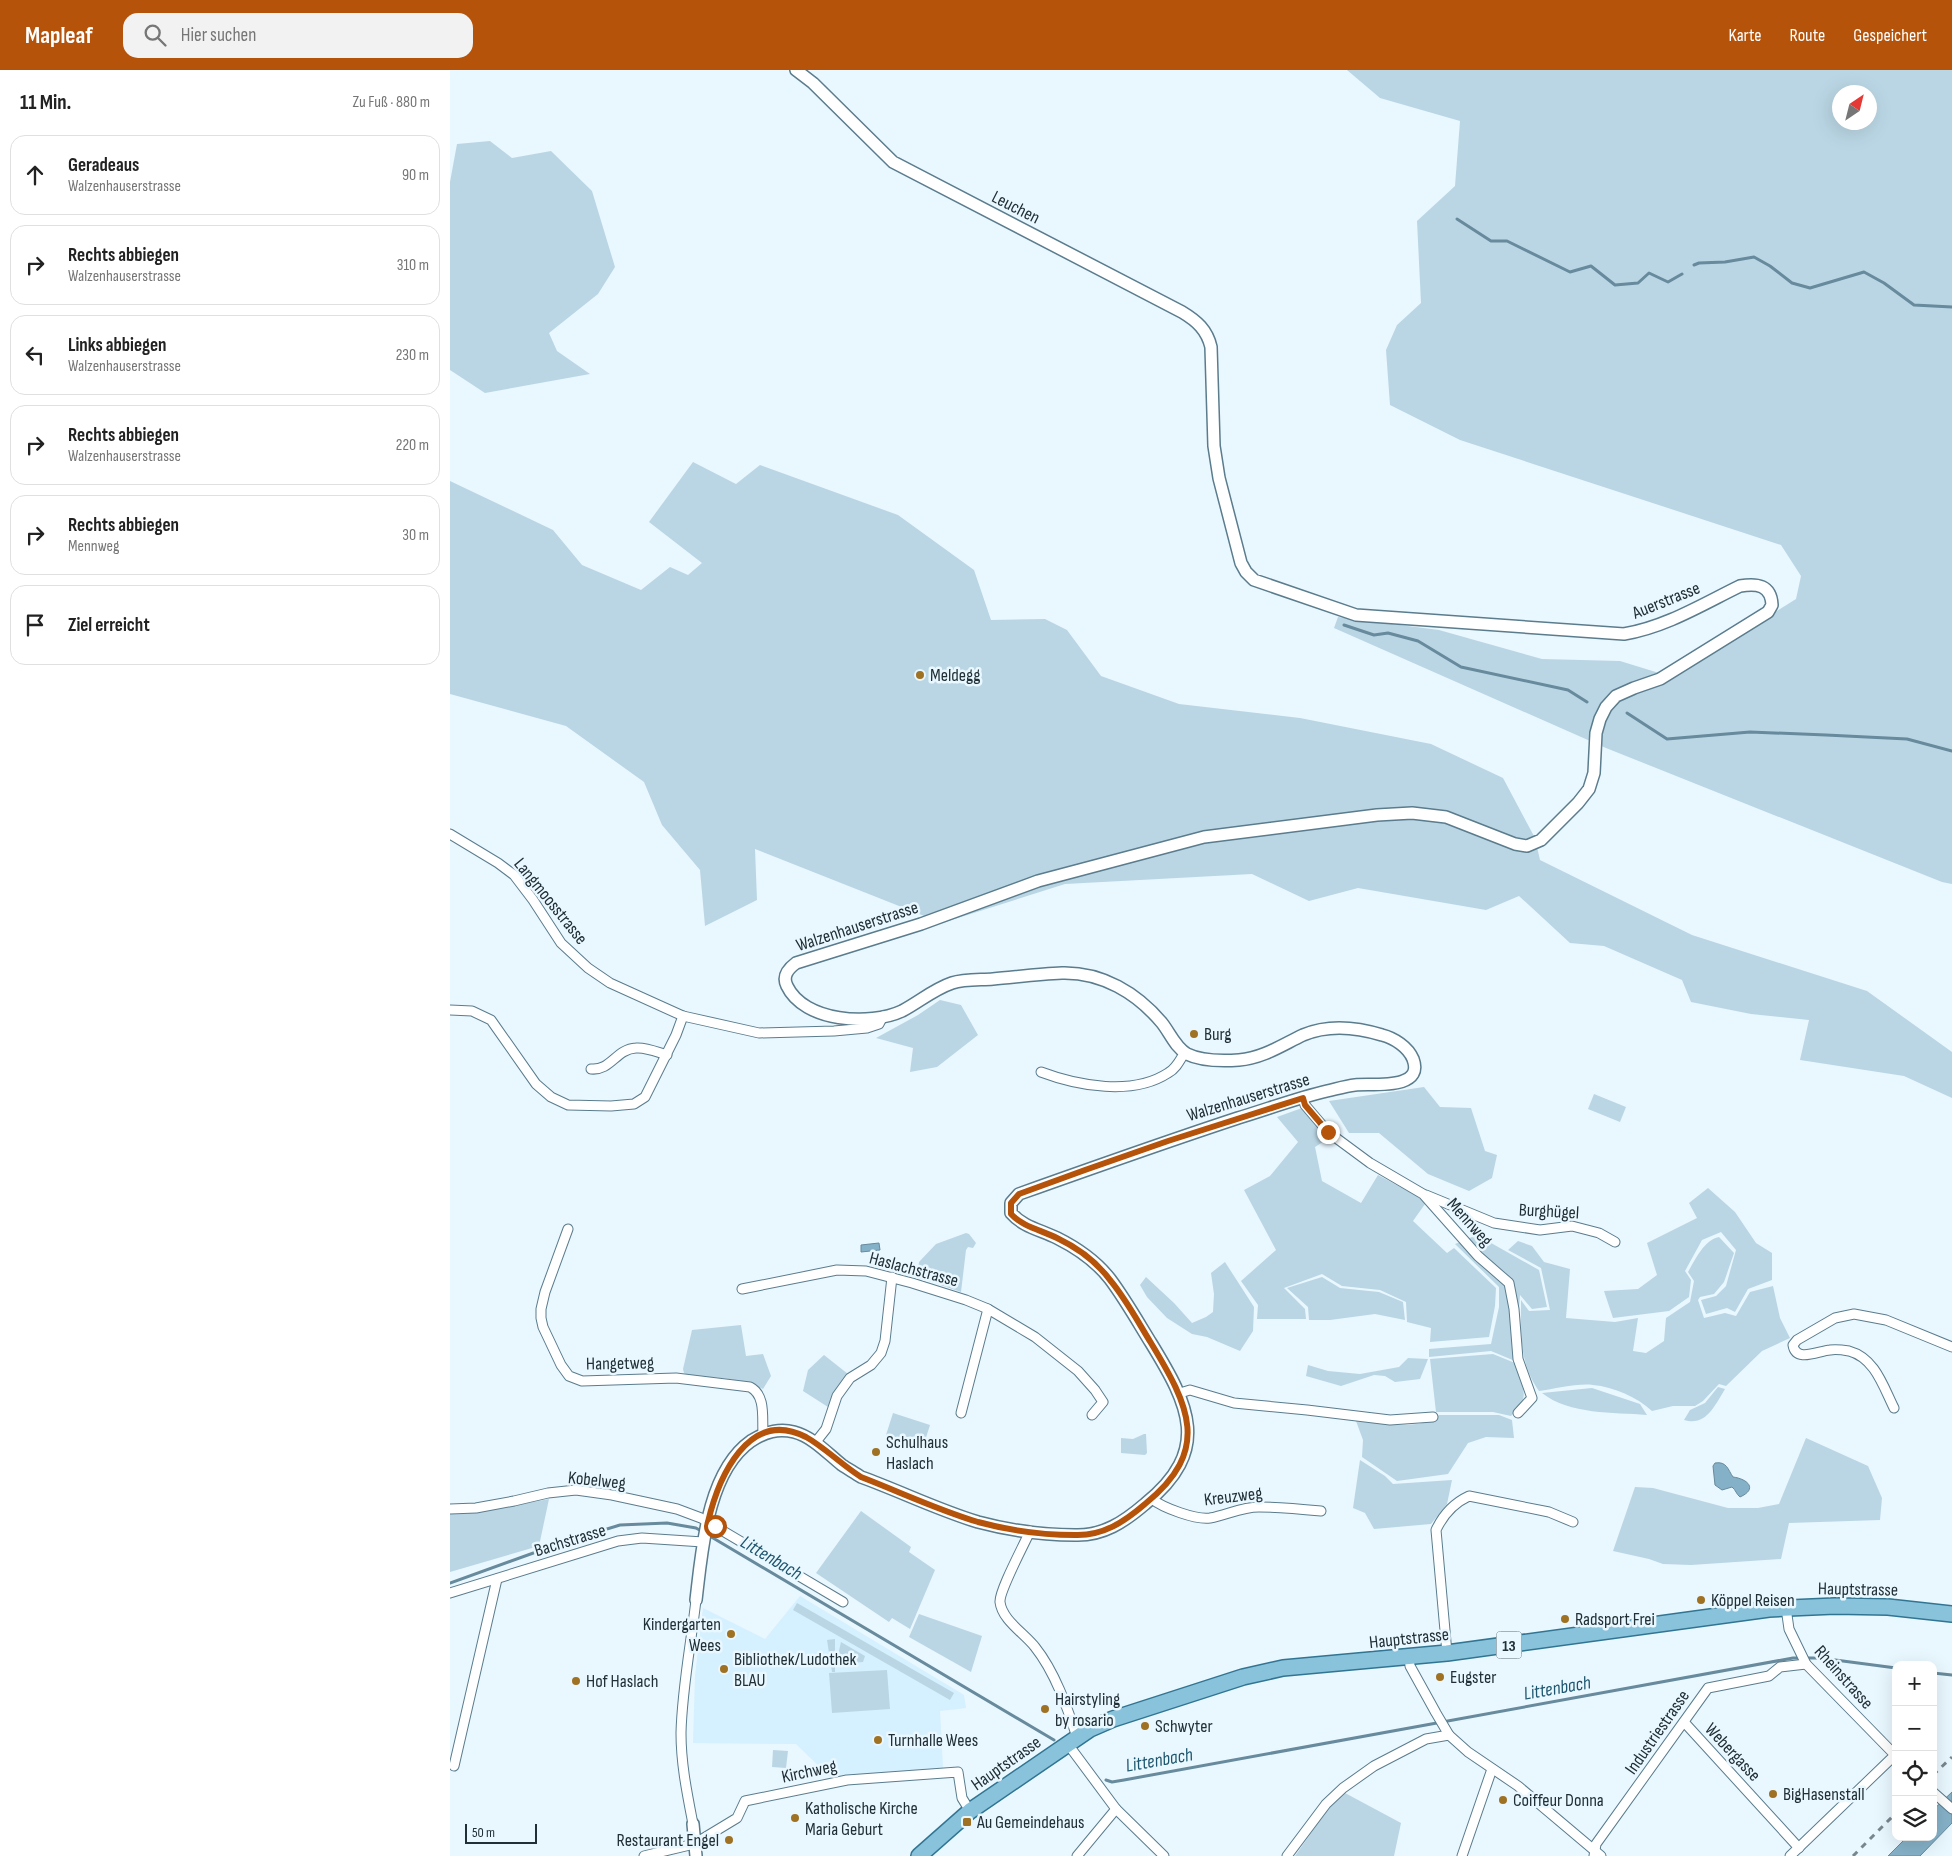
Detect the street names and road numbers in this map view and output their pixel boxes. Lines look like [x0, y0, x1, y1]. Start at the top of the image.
street label: Leuchen [988, 186, 1043, 228]
street label: Auerstrasse [1628, 577, 1703, 624]
street label: Langmoosstrasse [509, 854, 592, 949]
street label: Walzenhauserstrasse [793, 897, 921, 956]
street label: Walzenhauserstrasse [1184, 1069, 1312, 1126]
street label: Mennweg [1442, 1194, 1497, 1251]
street label: Burghügel [1518, 1199, 1580, 1224]
street label: Haslachstrasse [867, 1248, 961, 1291]
street label: Hangetweg [586, 1352, 654, 1375]
street label: Kobelweg [567, 1467, 627, 1494]
street label: Kreuzweg [1203, 1483, 1263, 1510]
street label: Bachstrasse [532, 1520, 608, 1561]
street label: Hauptstrasse [1818, 1578, 1898, 1601]
street label: Hauptstrasse [1368, 1624, 1450, 1653]
road number: 13 [1496, 1632, 1522, 1658]
street label: Rheinstrasse [1810, 1641, 1878, 1713]
street label: Industriestrasse [1621, 1686, 1694, 1778]
street label: Webergasse [1700, 1719, 1765, 1786]
street label: Hauptstrasse [967, 1732, 1045, 1795]
street label: Kirchweg [780, 1755, 839, 1788]

